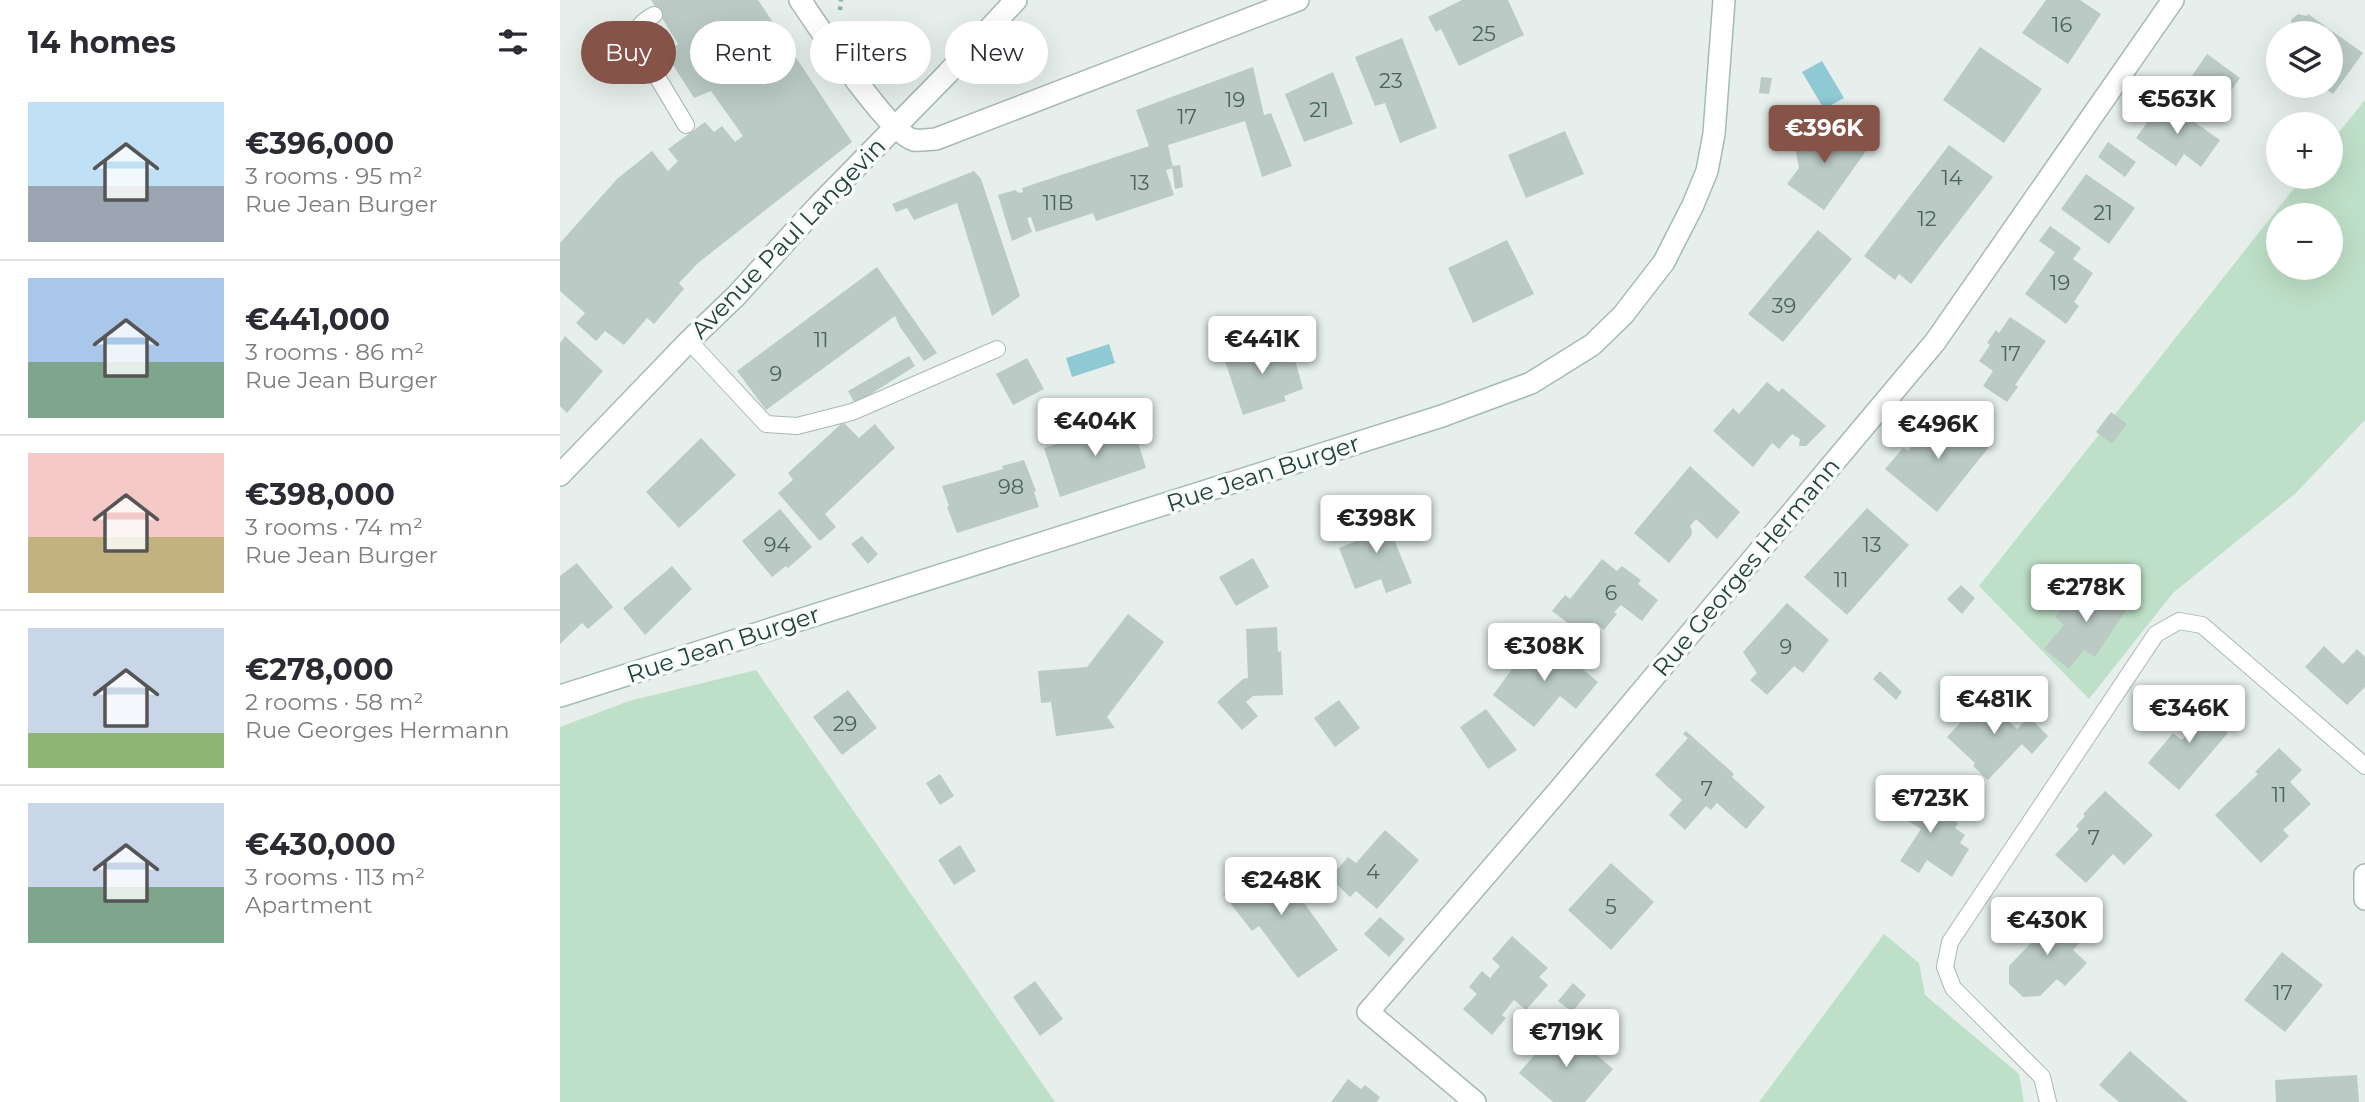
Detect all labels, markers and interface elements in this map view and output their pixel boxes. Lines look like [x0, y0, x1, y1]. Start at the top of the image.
house number: 16 [2052, 12, 2072, 37]
chip: Buy [581, 21, 676, 84]
chip: Rent [690, 21, 796, 84]
chip: Filters [810, 21, 931, 84]
chip: New [945, 21, 1048, 84]
house number: 25 [1472, 21, 1496, 46]
map controls [2266, 21, 2343, 280]
button: layers [2266, 21, 2343, 98]
icon: filters [494, 23, 532, 61]
text: 14 homes [28, 24, 176, 61]
house number: 23 [1379, 68, 1403, 93]
pin: €563K [2128, 76, 2226, 136]
text: €563K [2138, 85, 2216, 113]
house number: 19 [1225, 87, 1245, 112]
house number: 21 [1309, 97, 1329, 122]
house number: 17 [1177, 104, 1197, 129]
pin: €396K [1775, 106, 1873, 165]
button: + [2266, 112, 2343, 189]
text: €396K [1785, 114, 1863, 142]
text: €396,000 [245, 125, 394, 162]
icon: home [84, 130, 168, 214]
street label: Avenue Paul Langevin [685, 132, 891, 344]
text: 3 rooms · 95 m² [245, 162, 423, 190]
house number: 14 [1941, 165, 1963, 190]
house number: 13 [1130, 170, 1150, 195]
text: Rue Jean Burger [245, 190, 438, 218]
house number: 11B [1043, 190, 1074, 215]
house number: 21 [2093, 200, 2113, 225]
button: − [2266, 203, 2343, 280]
house number: 12 [1917, 206, 1937, 231]
house number: 19 [2050, 270, 2070, 295]
house number: 39 [1772, 293, 1796, 318]
text: €441,000 [245, 301, 390, 338]
icon: home [84, 306, 168, 390]
pin: €441K [1213, 316, 1311, 376]
text: €441K [1224, 325, 1300, 353]
house number: 11 [813, 327, 829, 352]
text: 3 rooms · 86 m² [245, 338, 424, 366]
house number: 17 [2001, 341, 2021, 366]
house number: 9 [770, 361, 782, 386]
text: Rue Jean Burger [245, 366, 438, 394]
pin: €404K [1046, 398, 1144, 458]
pin: €496K [1889, 402, 1987, 461]
text: €404K [1054, 407, 1136, 435]
text: €496K [1898, 410, 1978, 438]
street label: Rue Jean Burger [1163, 428, 1363, 518]
street label: Rue Georges Hermann [1646, 452, 1846, 682]
house number: 98 [998, 474, 1024, 499]
text: €398,000 [245, 476, 395, 513]
icon: home [84, 481, 168, 565]
pin: €398K [1327, 496, 1425, 555]
text: €398K [1336, 504, 1416, 532]
text: 3 rooms · 74 m² [245, 513, 423, 541]
house number: 94 [764, 532, 790, 557]
house number: 13 [1862, 532, 1882, 557]
text: Rue Jean Burger [245, 541, 438, 569]
pin: €278K [2037, 564, 2135, 624]
house number: 11 [1833, 567, 1849, 592]
text: €278K [2047, 573, 2125, 601]
house number: 6 [1605, 580, 1618, 605]
street label: Rue Jean Burger [623, 599, 823, 689]
pin: €308K [1495, 624, 1593, 683]
text: €308K [1504, 632, 1584, 660]
house number: 9 [1780, 634, 1792, 659]
text: €278,000 [245, 651, 394, 688]
icon: home [84, 656, 168, 740]
pin: €481K [1945, 676, 2043, 736]
text: €481K [1956, 685, 2032, 713]
pin: €346K [2140, 686, 2238, 745]
text: 2 rooms · 58 m² [245, 688, 423, 716]
text: €346K [2149, 694, 2229, 722]
house number: 29 [833, 711, 857, 736]
text: Rue Georges Hermann [245, 716, 510, 744]
house number: 7 [1701, 776, 1713, 801]
pin: €723K [1881, 776, 1979, 835]
house number: 11 [2271, 782, 2287, 807]
text: €723K [1891, 784, 1969, 812]
house number: 7 [2088, 825, 2100, 850]
text: €430,000 [245, 826, 396, 863]
icon: home [84, 831, 168, 915]
pin: €248K [1232, 858, 1330, 917]
house number: 4 [1366, 859, 1380, 884]
text: 3 rooms · 113 m² [245, 863, 425, 891]
text: €248K [1241, 866, 1321, 894]
text: Apartment [245, 891, 373, 919]
house number: 5 [1605, 894, 1617, 919]
pin: €430K [1998, 898, 2096, 957]
text: €430K [2007, 906, 2087, 934]
house number: 17 [2273, 980, 2293, 1005]
pin: €719K [1517, 1010, 1615, 1069]
text: €719K [1529, 1018, 1603, 1046]

